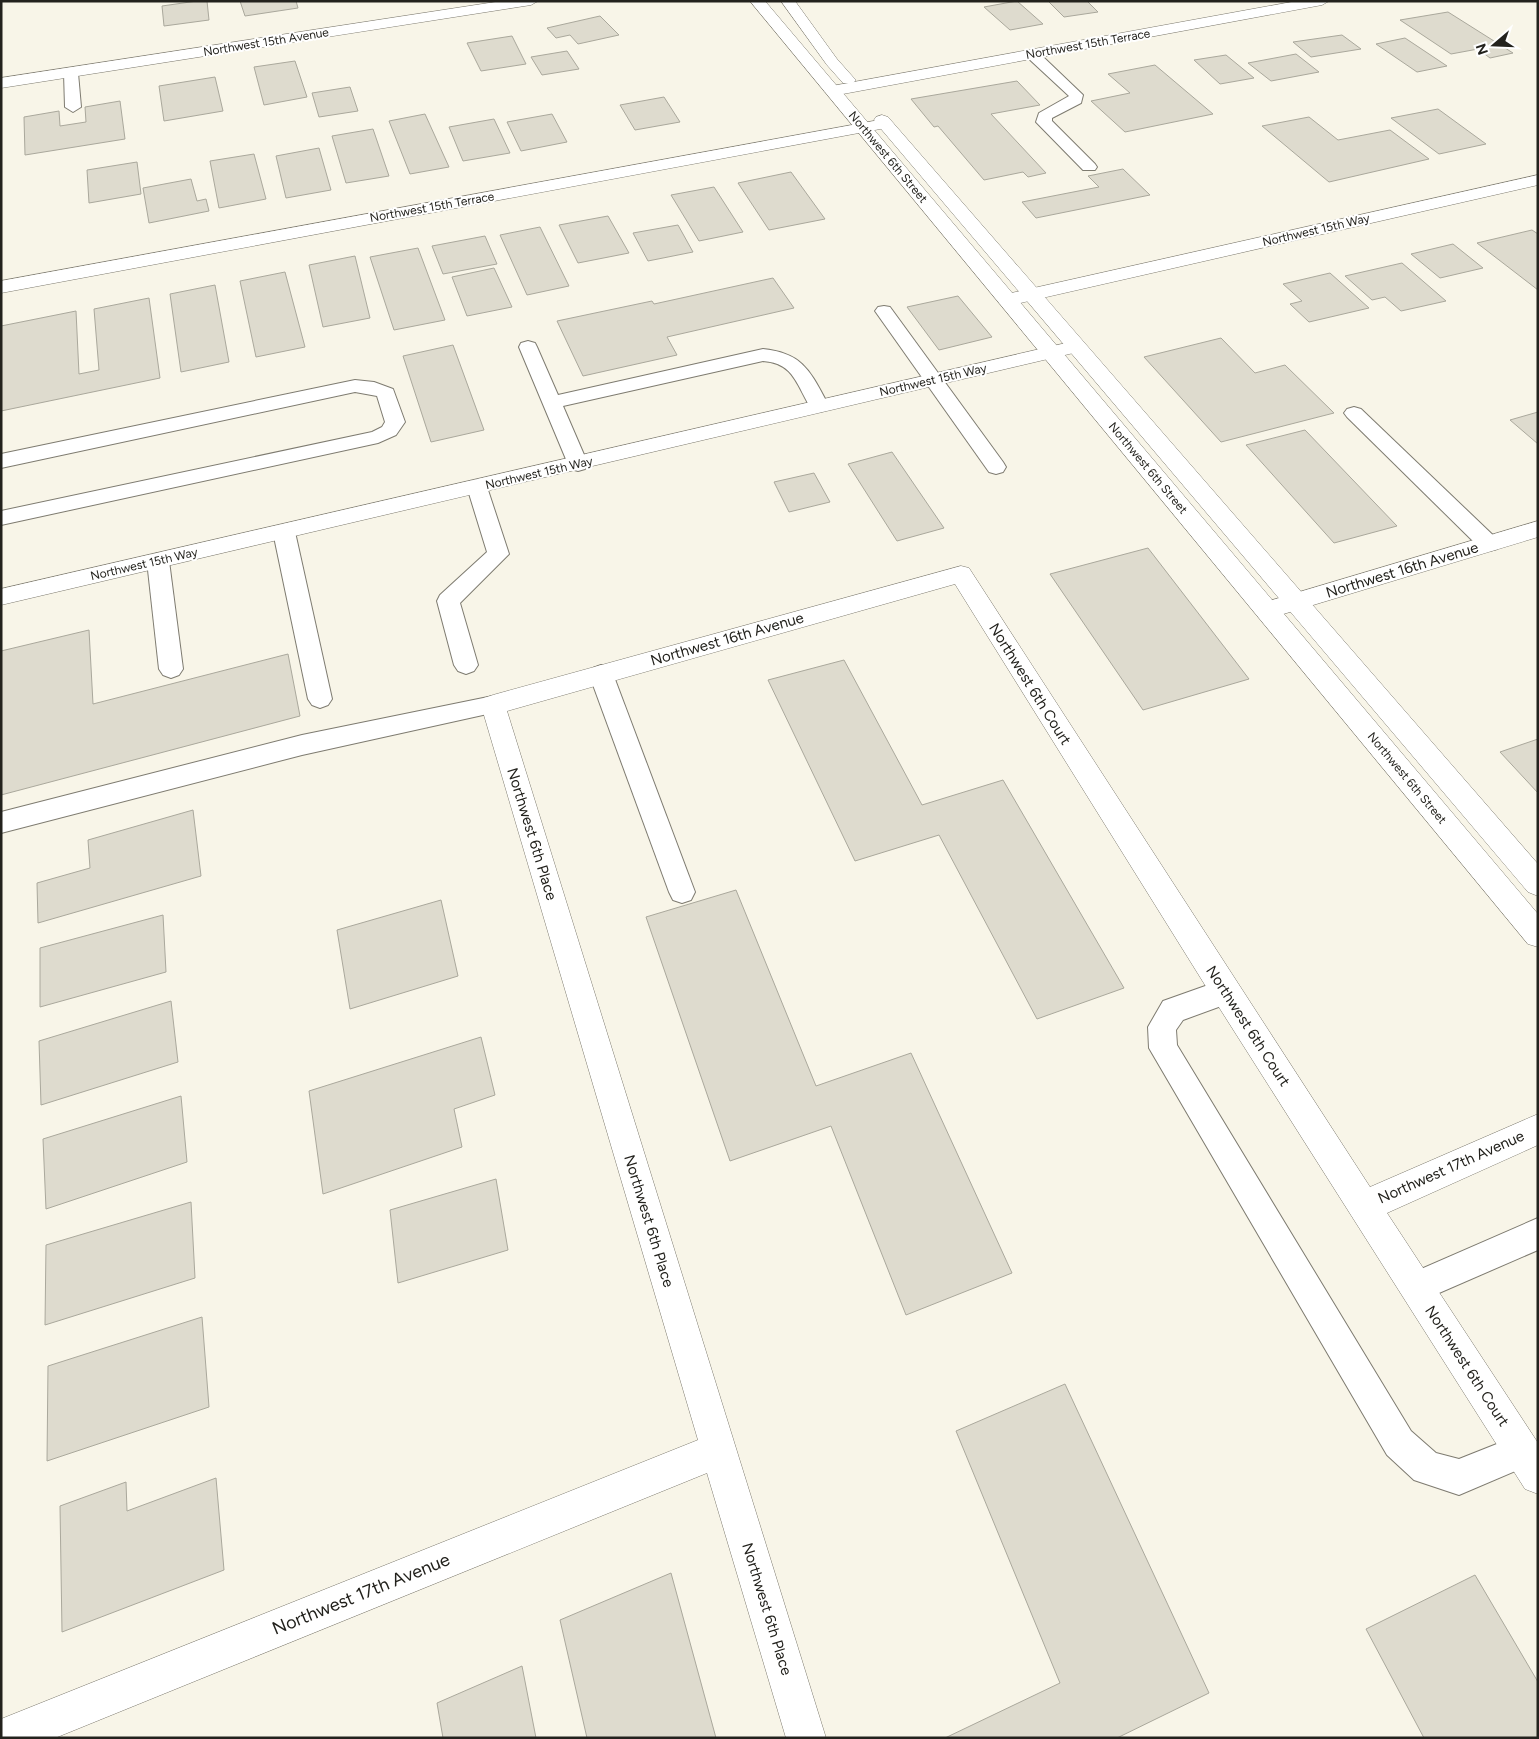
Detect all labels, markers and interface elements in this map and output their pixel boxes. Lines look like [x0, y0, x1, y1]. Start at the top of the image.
north arrow [1469, 20, 1519, 70]
street label: Northwest 15th Avenue [202, 25, 330, 59]
street label: Northwest 15th Terrace [1025, 26, 1152, 62]
text: N [1472, 41, 1492, 57]
street label: Northwest 6th Street [846, 108, 931, 206]
street label: Northwest 15th Terrace [369, 189, 496, 225]
street label: Northwest 15th Way [1261, 211, 1372, 249]
street label: Northwest 15th Way [878, 361, 989, 399]
street label: Northwest 6th Street [1106, 419, 1191, 517]
street label: Northwest 15th Way [484, 454, 595, 492]
street label: Northwest 16th Avenue [1324, 538, 1480, 602]
street label: Northwest 15th Way [89, 545, 200, 583]
street label: Northwest 16th Avenue [648, 608, 806, 670]
street label: Northwest 6th Court [985, 620, 1075, 749]
street label: Northwest 6th Street [1365, 729, 1450, 827]
street label: Northwest 6th Place [503, 766, 561, 902]
street label: Northwest 6th Court [1202, 962, 1294, 1090]
street label: Northwest 17th Avenue [1375, 1127, 1527, 1207]
street label: Northwest 6th Place [620, 1153, 678, 1289]
street label: Northwest 6th Court [1421, 1302, 1513, 1430]
street label: Northwest 6th Place [738, 1541, 796, 1677]
street label: Northwest 17th Avenue [269, 1548, 453, 1640]

